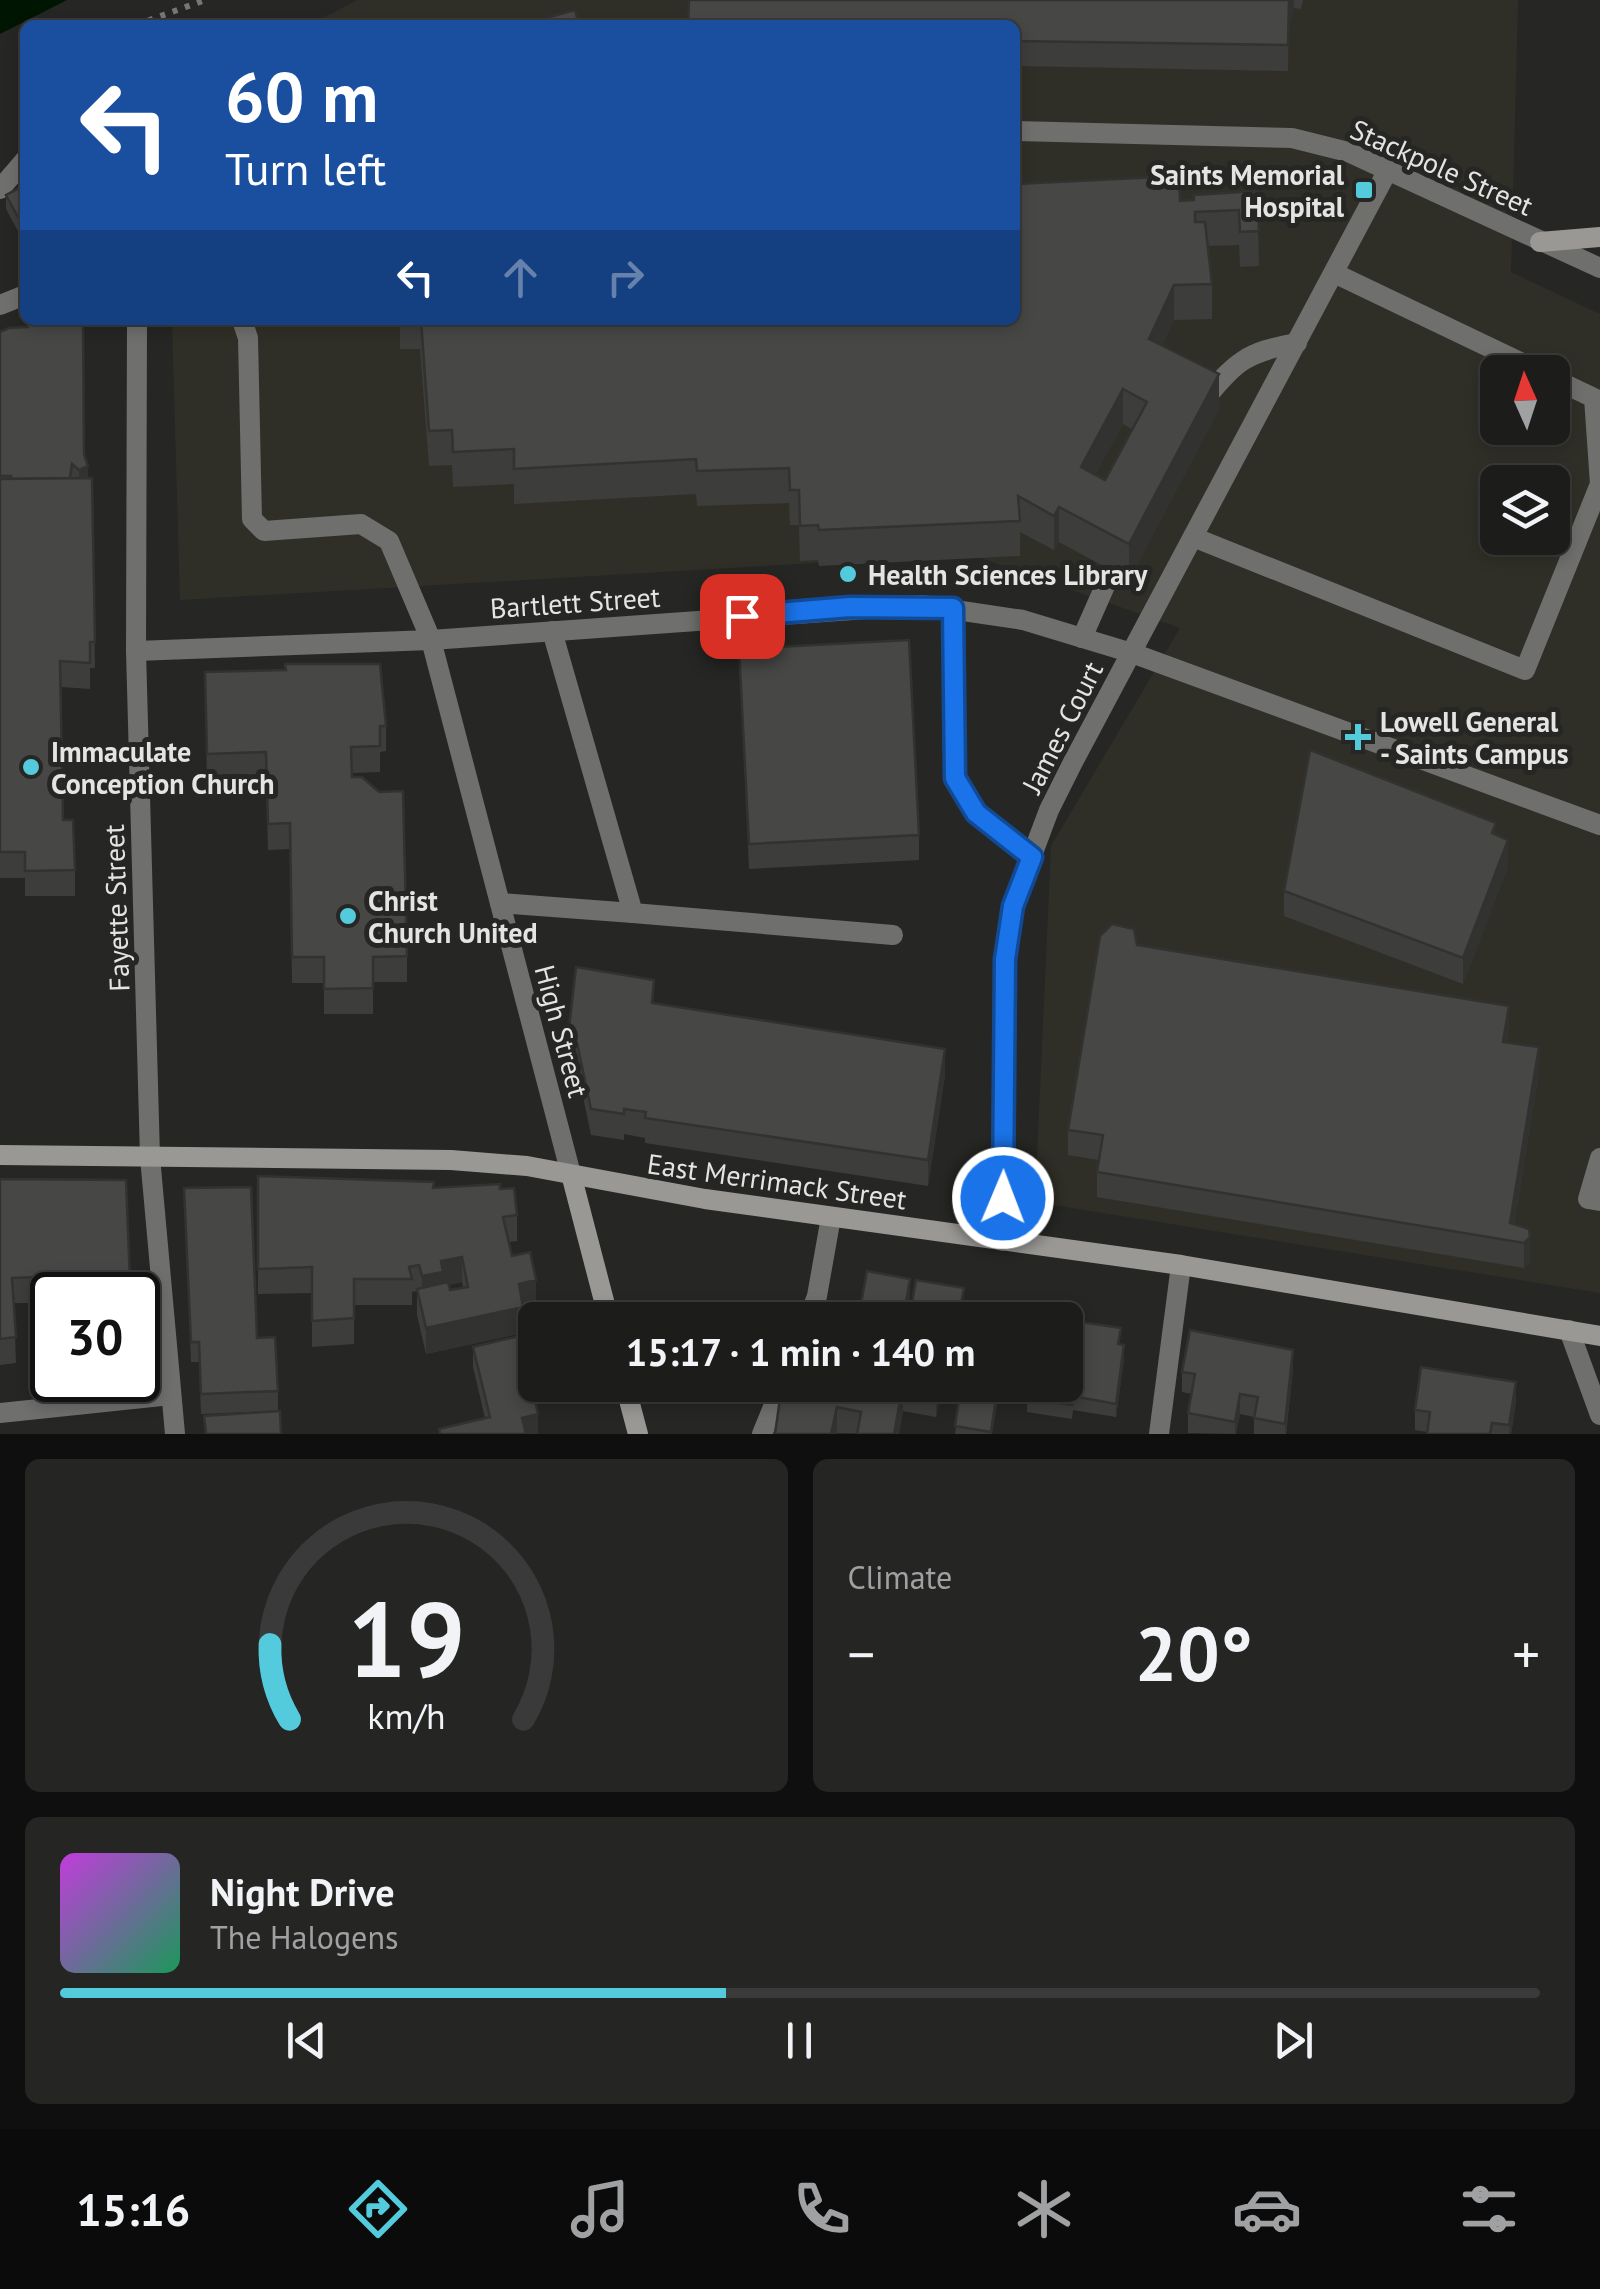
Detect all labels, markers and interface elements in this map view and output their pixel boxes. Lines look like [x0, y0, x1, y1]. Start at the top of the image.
text: 60 m [225, 51, 378, 141]
icon: left [60, 60, 190, 190]
street label: Stackpole Street [1345, 110, 1539, 224]
text: Turn left [225, 139, 386, 197]
place label: Saints Memorial Hospital [1150, 156, 1345, 225]
marker: Saints Memorial Hospital [1353, 179, 1375, 201]
icon: left [388, 250, 443, 305]
icon: ahead [493, 250, 548, 305]
icon: right [598, 250, 653, 305]
north arrow [1480, 355, 1570, 445]
map controls [1480, 355, 1570, 555]
button: layers [1480, 465, 1570, 555]
place label: Health Sciences Library [868, 556, 1148, 593]
marker: Health Sciences Library [837, 563, 859, 585]
pin [700, 574, 785, 659]
street label: Bartlett Street [489, 578, 662, 626]
icon: arrive [715, 589, 770, 644]
street label: James Court [1013, 654, 1111, 800]
place label: Lowell General - Saints Campus [1380, 703, 1569, 772]
marker: Lowell General - Saints Campus [1345, 724, 1371, 750]
place label: Immaculate Conception Church [51, 733, 274, 802]
marker: Immaculate Conception Church [20, 756, 42, 778]
street label: Fayette Street [95, 823, 137, 992]
place label: Christ Church United [368, 882, 538, 951]
marker: Christ Church United [337, 905, 359, 927]
street label: High Street [527, 961, 598, 1102]
street label: East Merrimack Street [645, 1144, 909, 1218]
position arrow [951, 1146, 1055, 1250]
speed limit sign: 30 [30, 1272, 160, 1402]
text: 15:17 · 1 min · 140 m [626, 1327, 975, 1376]
text: Climate [848, 1556, 952, 1598]
text: 19 [347, 1571, 465, 1706]
text: 20° [1135, 1605, 1253, 1702]
text: − [848, 1618, 875, 1689]
text: + [1512, 1618, 1540, 1689]
text: km/h [367, 1693, 445, 1739]
text: Night Drive [210, 1867, 394, 1916]
text: The Halogens [210, 1916, 398, 1958]
icon: previous [279, 2013, 334, 2068]
icon: pause [772, 2013, 827, 2068]
icon: next [1266, 2013, 1321, 2068]
icon: directions [343, 2174, 413, 2244]
icon: music [565, 2174, 635, 2244]
icon: phone [787, 2174, 857, 2244]
icon: climate [1009, 2174, 1079, 2244]
icon: car [1232, 2174, 1302, 2244]
icon: filters [1454, 2174, 1524, 2244]
text: 15:16 [76, 2180, 190, 2238]

